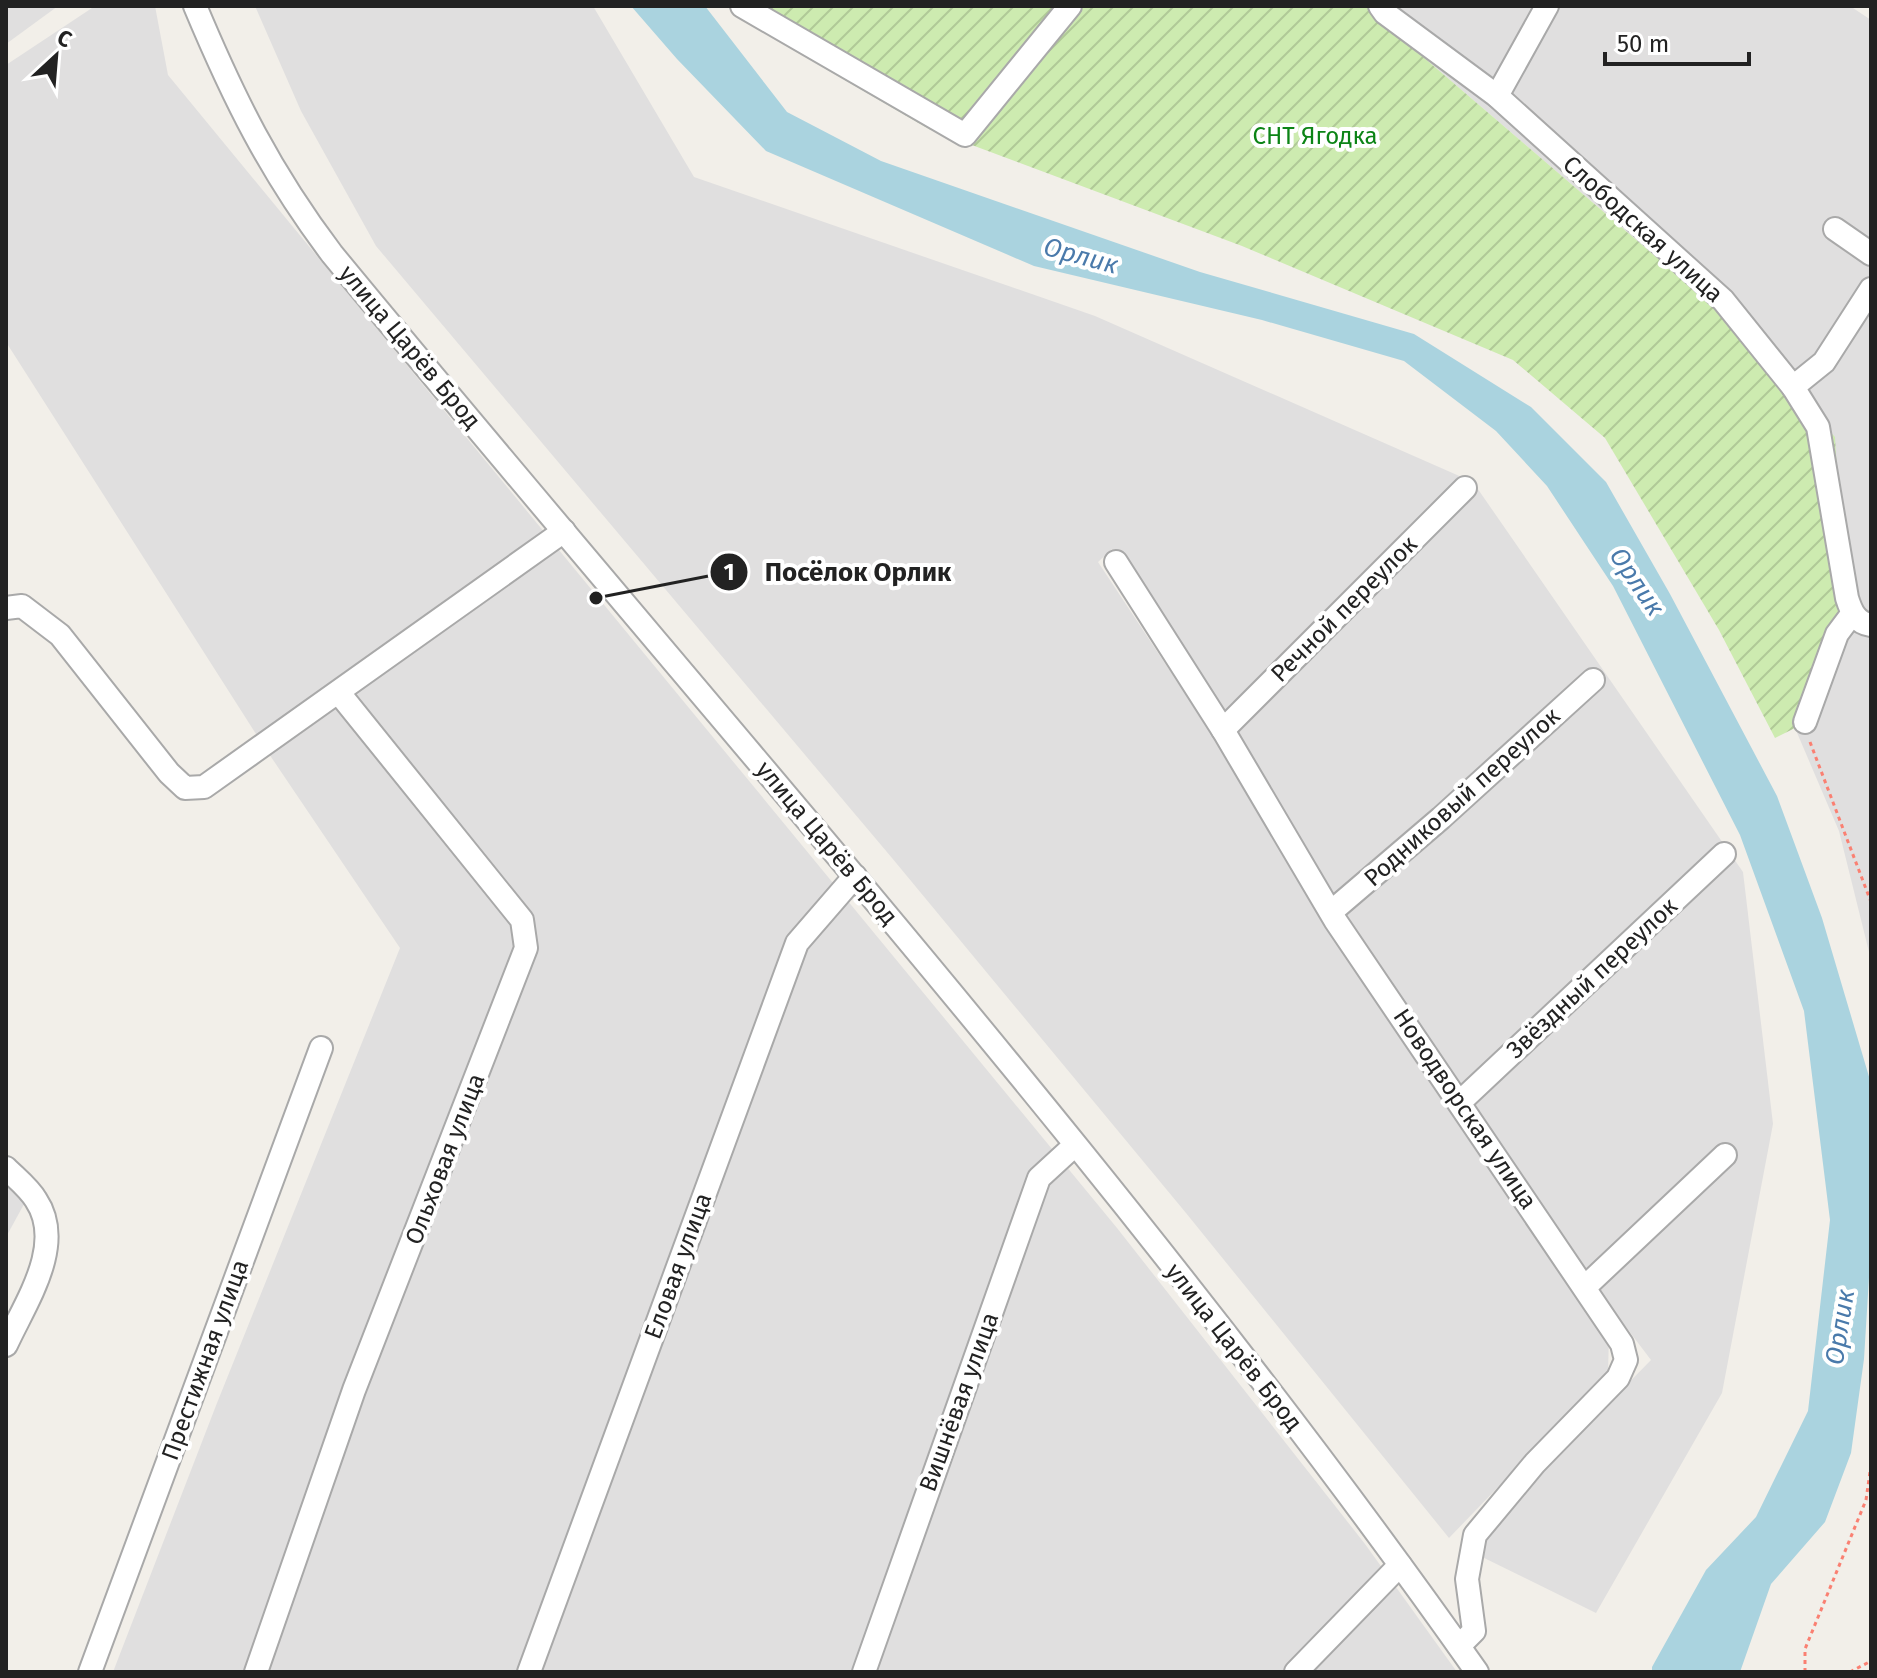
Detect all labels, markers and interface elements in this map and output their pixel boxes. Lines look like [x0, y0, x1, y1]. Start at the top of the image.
north arrow [16, 16, 96, 96]
scale bar [1605, 16, 1749, 66]
text: С [53, 24, 76, 54]
text: 50 m [1617, 30, 1669, 58]
park label: СНТ Ягодка [1252, 122, 1378, 150]
street label: Слободская улица [1557, 150, 1729, 308]
water label: Орлик [1040, 231, 1122, 281]
street label: улица Царёв Брод [333, 260, 487, 434]
street label: Речной переулок [1265, 530, 1423, 688]
water label: Орлик [1603, 542, 1671, 622]
callout: Посёлок Орлик [709, 547, 968, 597]
text: Посёлок Орлик [765, 557, 952, 588]
text: 1 [723, 558, 735, 586]
street label: Родниковый переулок [1358, 701, 1566, 892]
street label: улица Царёв Брод [750, 756, 904, 930]
street label: Звёздный переулок [1501, 892, 1683, 1064]
street label: Новодворская улица [1387, 1003, 1543, 1215]
street label: Ольховая улица [400, 1070, 490, 1248]
street label: Еловая улица [639, 1189, 717, 1343]
street label: Престижная улица [156, 1256, 254, 1464]
street label: улица Царёв Брод [1160, 1258, 1308, 1436]
water label: Орлик [1819, 1287, 1861, 1367]
street label: Вишнёвая улица [914, 1309, 1004, 1495]

